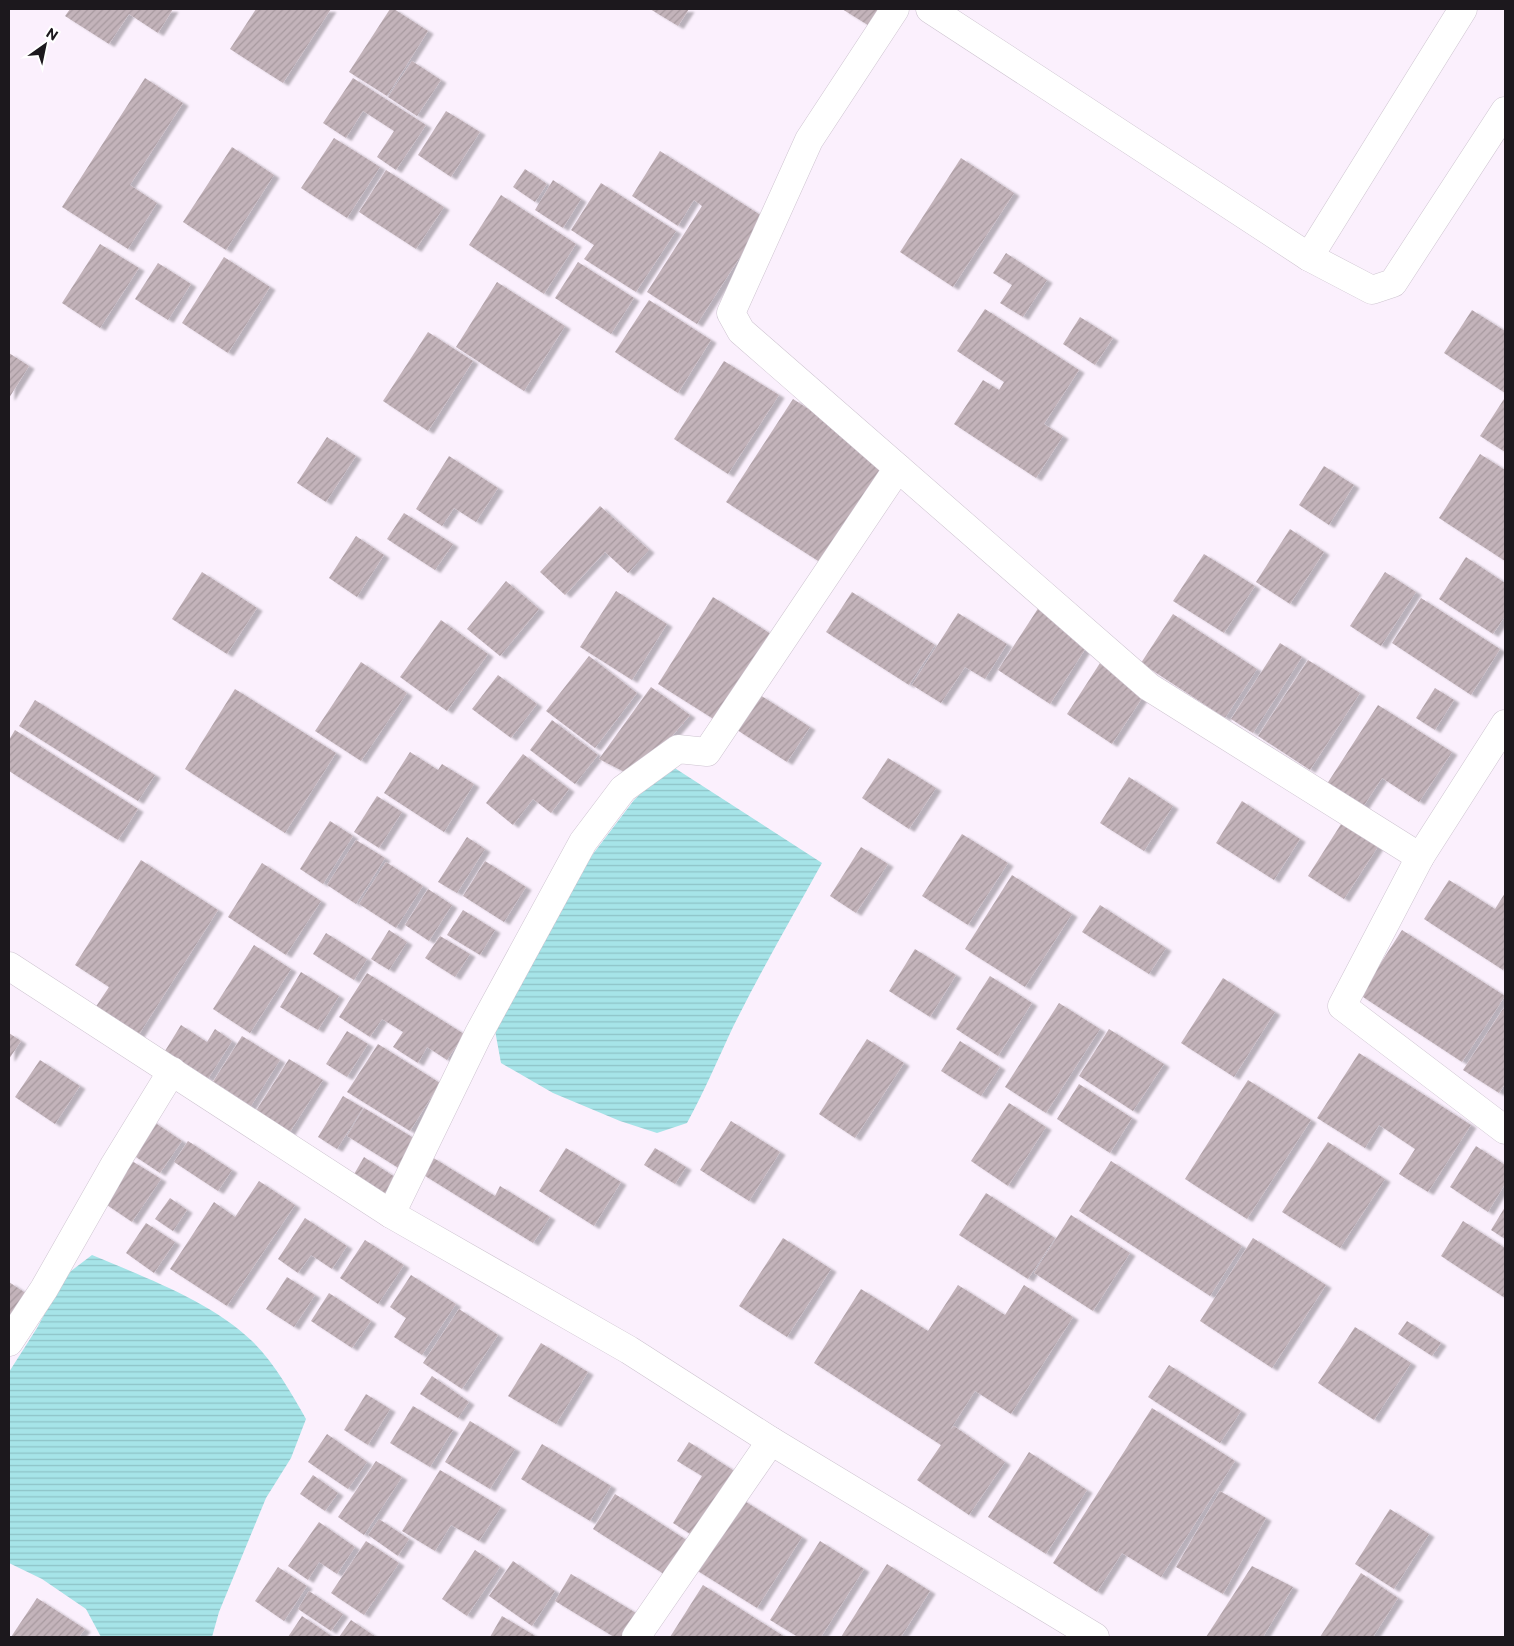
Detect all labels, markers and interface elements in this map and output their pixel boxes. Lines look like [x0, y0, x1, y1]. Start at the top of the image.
north arrow [20, 20, 70, 70]
text: N [43, 24, 61, 44]

